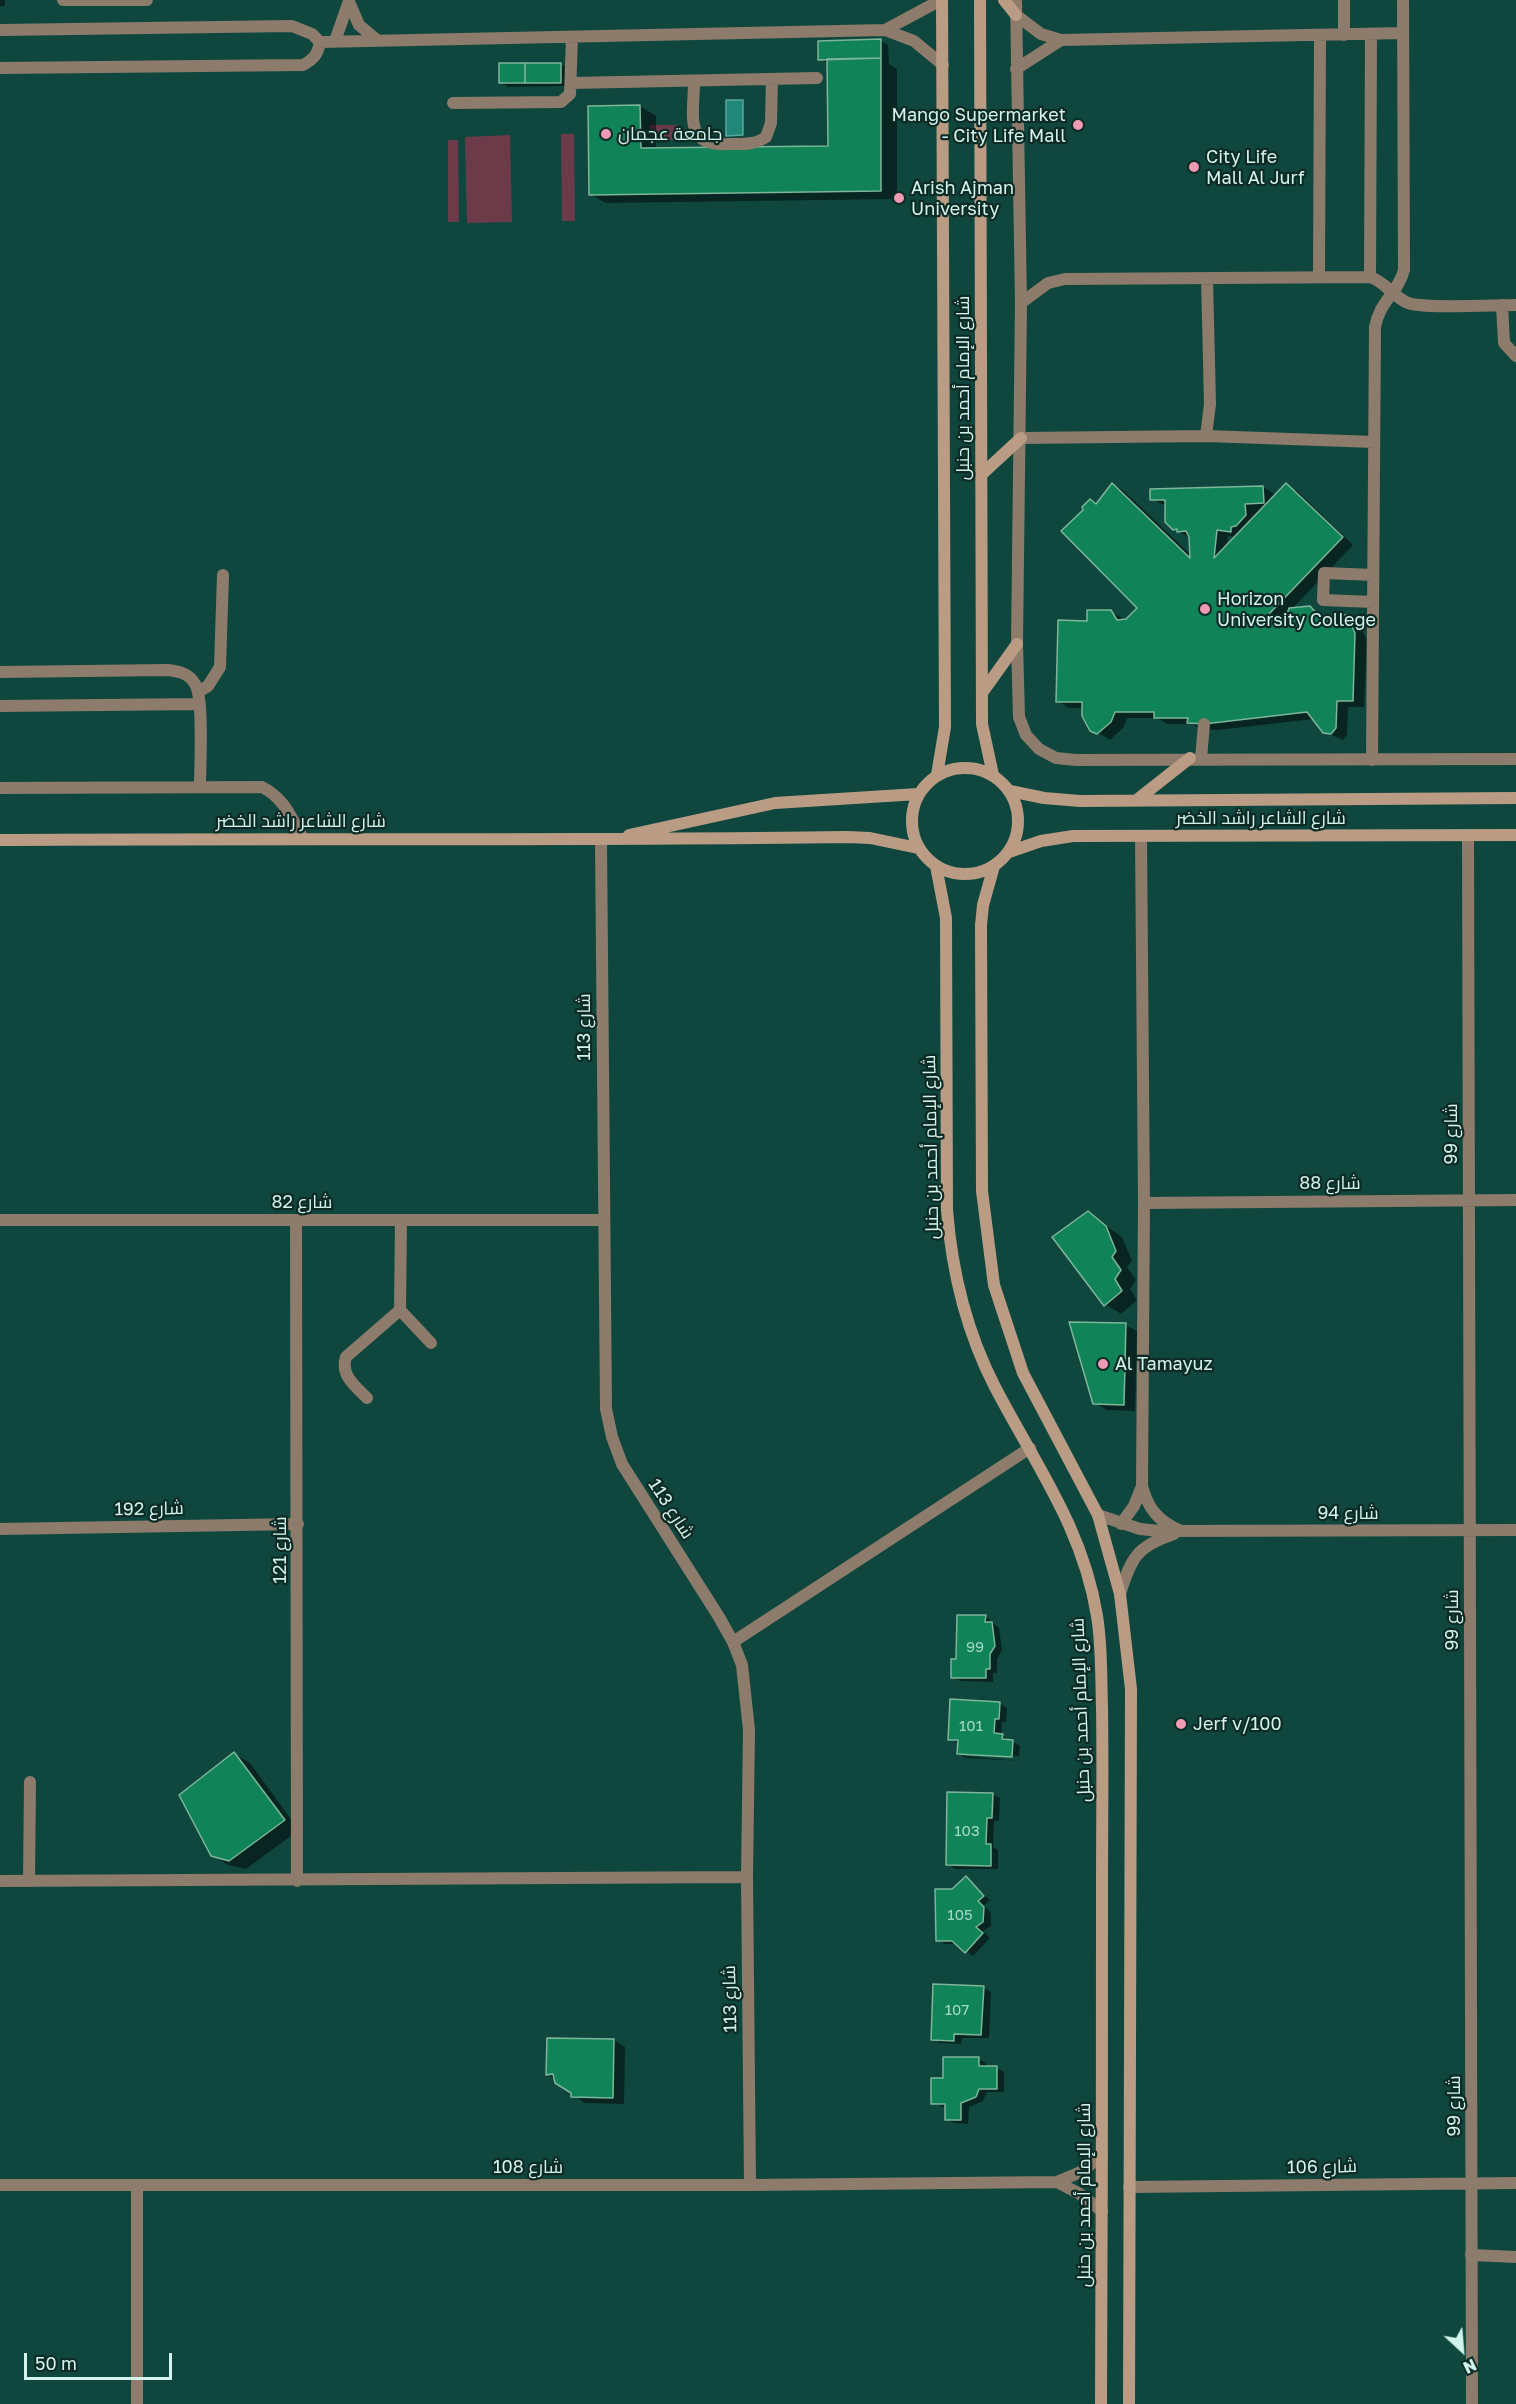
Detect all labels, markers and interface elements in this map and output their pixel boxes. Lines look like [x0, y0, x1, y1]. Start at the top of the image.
place label: Mango Supermarket - City Life Mall [891, 104, 1066, 146]
marker: Mango Supermarket - City Life Mall [1071, 118, 1085, 132]
place label: جامعة عجمان [618, 123, 722, 145]
marker: جامعة عجمان [599, 127, 613, 141]
place label: City Life Mall Al Jurf [1206, 146, 1304, 188]
marker: City Life Mall Al Jurf [1187, 160, 1201, 174]
place label: Arish Ajman University [911, 177, 1014, 219]
marker: Arish Ajman University [892, 191, 906, 205]
street label: شارع الإمام أحمد بن حنبل [952, 296, 974, 480]
place label: Horizon University College [1217, 588, 1376, 630]
marker: Horizon University College [1198, 602, 1212, 616]
street label: شارع الشاعر راشد الخضر [1176, 807, 1346, 829]
street label: شارع الشاعر راشد الخضر [216, 810, 386, 832]
street label: شارع 113 [573, 993, 595, 1061]
street label: شارع الإمام أحمد بن حنبل [919, 1055, 943, 1239]
street label: شارع 99 [1440, 1103, 1462, 1165]
street label: شارع 88 [1299, 1172, 1361, 1194]
street label: شارع 82 [272, 1191, 332, 1213]
place label: Al Tamayuz [1115, 1353, 1213, 1375]
marker: Al Tamayuz [1096, 1357, 1110, 1371]
street label: شارع 113 [644, 1475, 698, 1543]
street label: شارع 192 [114, 1498, 184, 1520]
street label: شارع 94 [1317, 1502, 1379, 1524]
street label: شارع 121 [269, 1516, 291, 1584]
street label: شارع 99 [1441, 1589, 1463, 1651]
street label: شارع الإمام أحمد بن حنبل [1067, 1617, 1095, 1803]
house number: 99 [966, 1638, 984, 1656]
place label: Jerf v/100 [1193, 1713, 1282, 1735]
house number: 101 [959, 1717, 983, 1735]
marker: Jerf v/100 [1174, 1717, 1188, 1731]
house number: 103 [954, 1822, 980, 1840]
house number: 105 [947, 1906, 973, 1924]
street label: شارع 113 [719, 1965, 741, 2033]
house number: 107 [945, 2001, 969, 2019]
street label: شارع 99 [1443, 2075, 1465, 2137]
street label: شارع الإمام أحمد بن حنبل [1073, 2103, 1095, 2287]
street label: شارع 108 [493, 2156, 563, 2178]
street label: شارع 106 [1287, 2156, 1357, 2178]
north arrow [1432, 2320, 1492, 2380]
scale bar [27, 2341, 176, 2379]
text: 50 m [35, 2352, 77, 2374]
text: N [1460, 2355, 1480, 2378]

